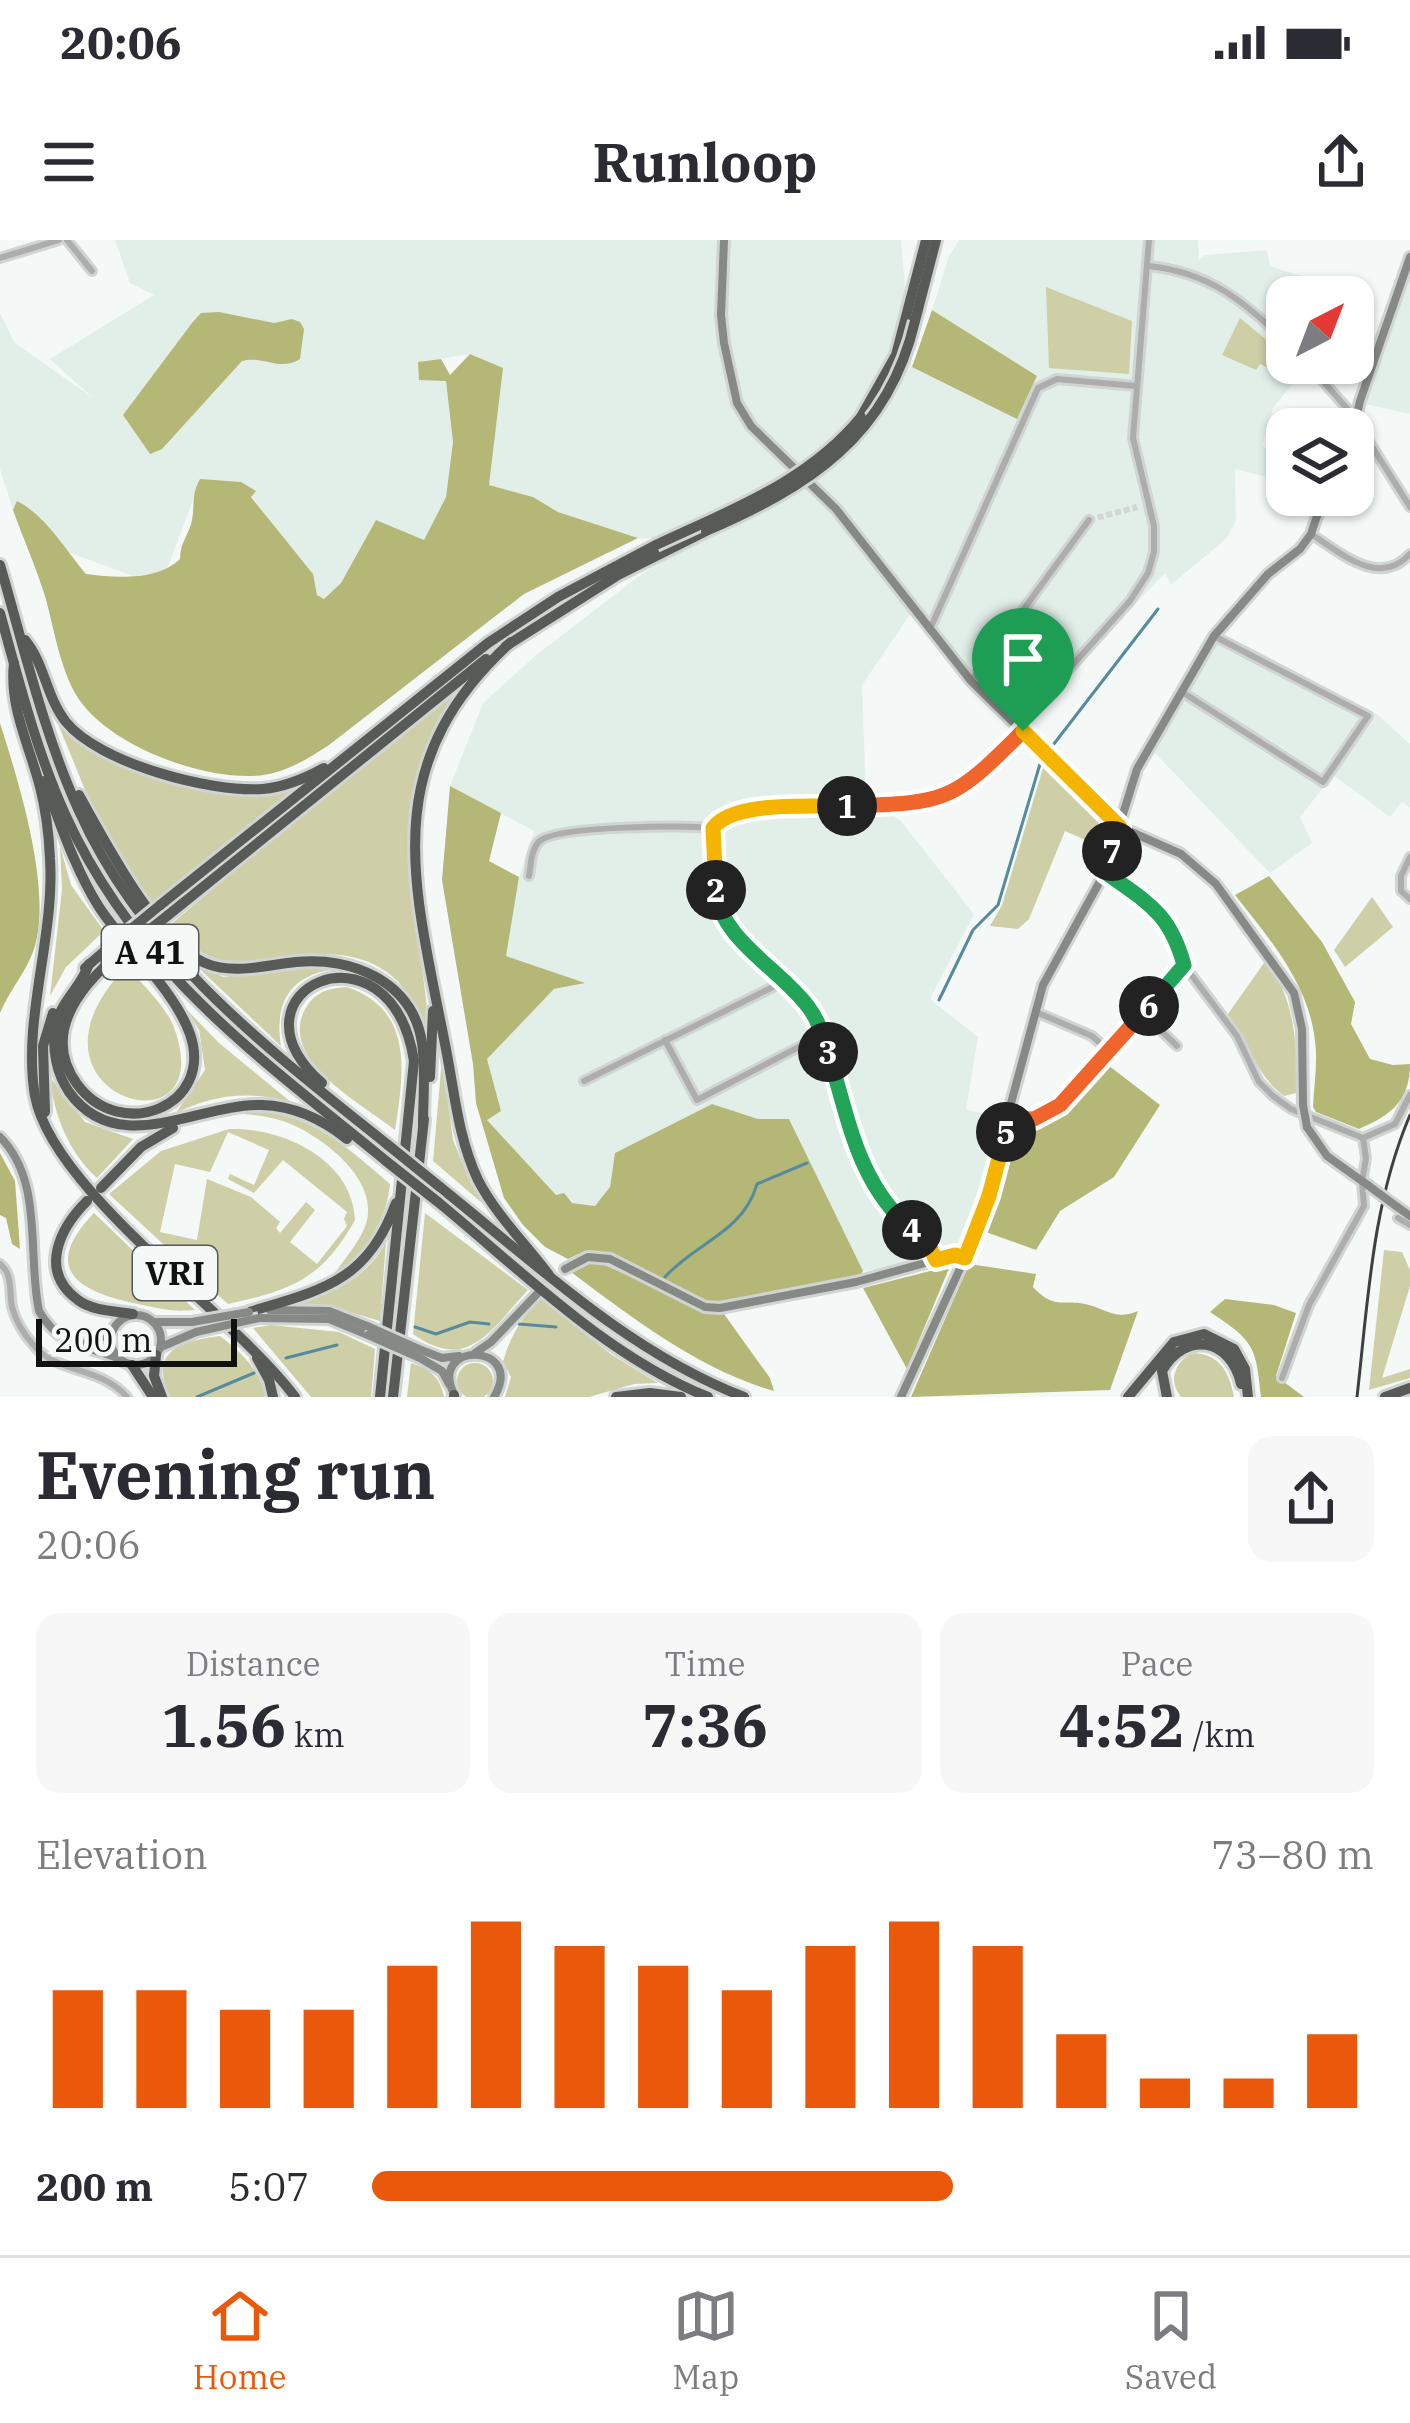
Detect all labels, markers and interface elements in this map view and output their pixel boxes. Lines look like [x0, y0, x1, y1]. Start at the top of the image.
text: 20:06 [60, 13, 182, 71]
text: Runloop [592, 127, 818, 197]
icon: menu [36, 129, 102, 195]
icon: share [1308, 129, 1374, 195]
north arrow [1266, 276, 1374, 384]
map controls [1266, 276, 1374, 516]
button: layers [1266, 408, 1374, 516]
pin [972, 608, 1074, 731]
icon: arrive [990, 626, 1056, 692]
pin: 1 [817, 776, 877, 836]
text: 1 [837, 784, 857, 827]
pin: 7 [1082, 821, 1142, 881]
text: 7 [1102, 829, 1122, 872]
pin: 2 [686, 860, 746, 920]
text: 2 [706, 868, 726, 911]
road number: A 41 [102, 925, 198, 979]
pin: 6 [1119, 976, 1179, 1036]
text: 6 [1139, 984, 1159, 1027]
pin: 3 [798, 1022, 858, 1082]
text: 3 [818, 1030, 838, 1073]
pin: 5 [976, 1102, 1036, 1162]
text: 5 [996, 1110, 1016, 1153]
pin: 4 [882, 1200, 942, 1260]
text: 4 [902, 1208, 922, 1251]
road number: VRI [133, 1246, 217, 1300]
scale bar [36, 1313, 237, 1366]
text: 200 m [54, 1318, 153, 1361]
text: Evening run [36, 1431, 435, 1517]
button: share [1248, 1436, 1374, 1562]
text: 20:06 [36, 1519, 141, 1570]
text: Distance [186, 1642, 320, 1685]
text: Time [664, 1642, 746, 1685]
text: Pace [1121, 1642, 1193, 1685]
text: 1.56 [161, 1685, 286, 1764]
text: 7:36 [642, 1685, 768, 1764]
text: 4:52 [1059, 1685, 1185, 1764]
text: km [286, 1713, 345, 1756]
text: /km [1185, 1713, 1255, 1756]
text: Elevation [36, 1829, 208, 1880]
text: 73–80 m [1211, 1829, 1374, 1880]
text: 200 m [36, 2161, 153, 2212]
text: 5:07 [228, 2161, 309, 2212]
tab: Home [193, 2283, 287, 2398]
tab: Map [672, 2283, 739, 2398]
tab: Saved [1125, 2283, 1217, 2398]

